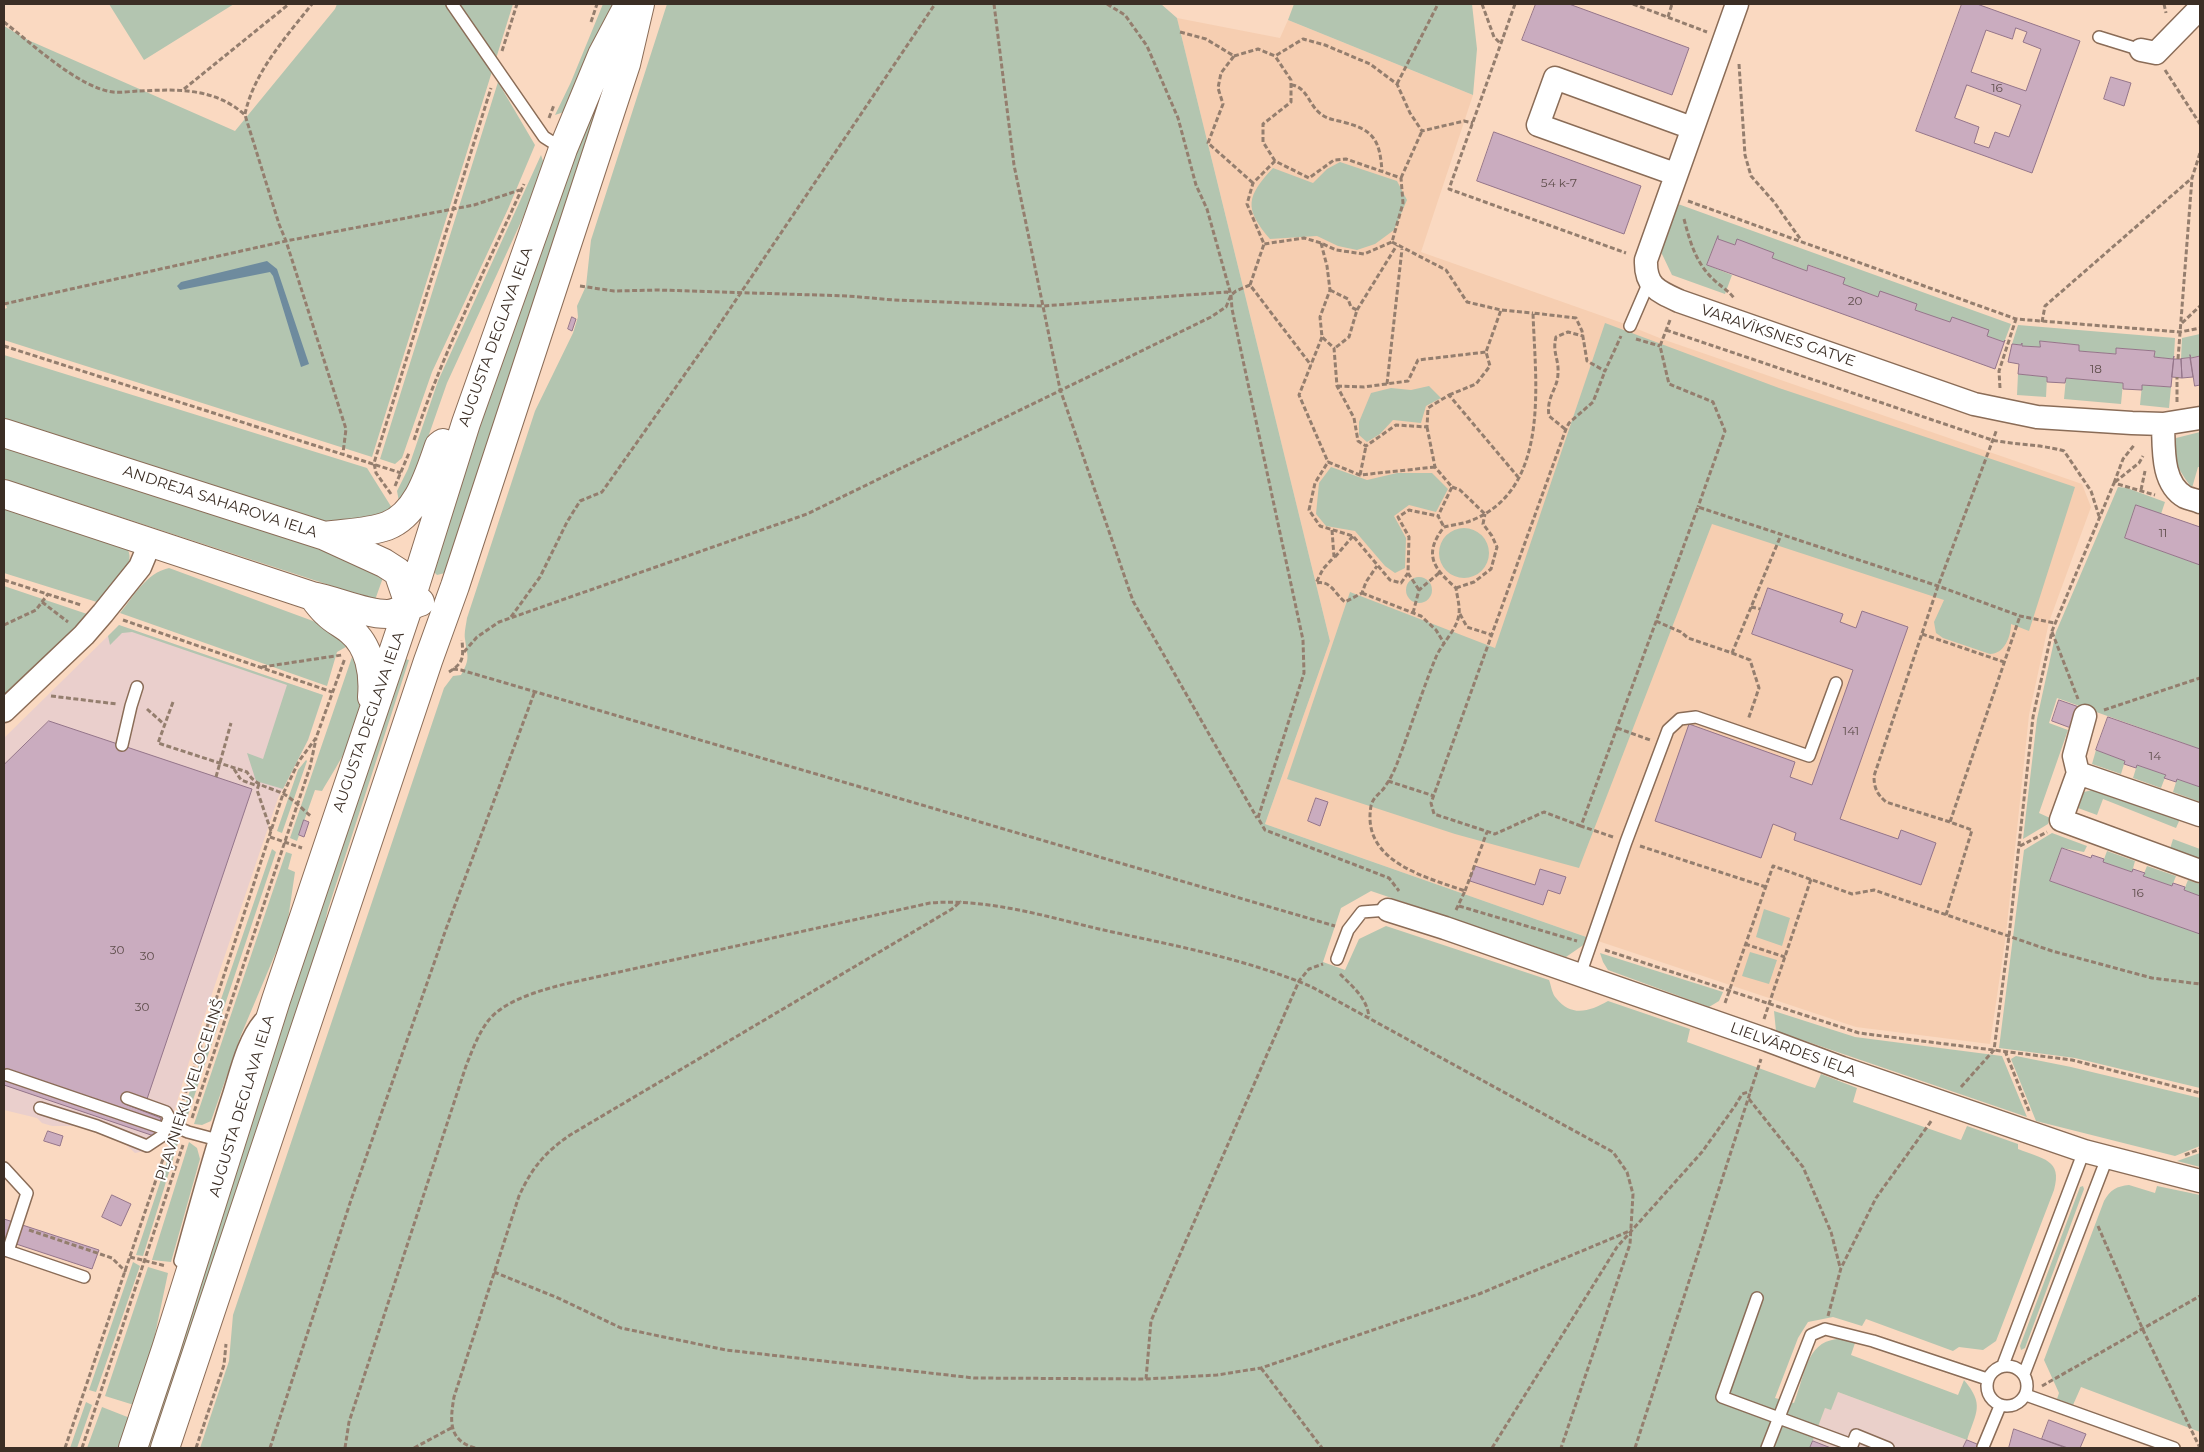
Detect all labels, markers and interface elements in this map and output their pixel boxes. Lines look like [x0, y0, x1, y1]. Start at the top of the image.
house number: 16 [1991, 81, 2003, 95]
house number: 54 k-7 [1541, 176, 1577, 190]
street label: AUGUSTA DEGLAVA IELA [455, 245, 537, 429]
house number: 20 [1848, 294, 1862, 308]
street label: VARAVĪKSNES GATVE [1698, 301, 1858, 371]
house number: 18 [2090, 362, 2102, 376]
street label: ANDREJA SAHAROVA IELA [121, 462, 319, 542]
house number: 11 [2159, 526, 2167, 540]
street label: AUGUSTA DEGLAVA IELA [330, 629, 408, 815]
house number: 141 [1843, 724, 1859, 738]
house number: 14 [2149, 749, 2161, 763]
house number: 16 [2132, 886, 2144, 900]
house number: 30 [110, 943, 124, 957]
house number: 30 [140, 949, 154, 963]
street label: PĻAVNIEKU VELOCELIŅŠ [152, 997, 228, 1183]
house number: 30 [135, 1000, 149, 1014]
street label: AUGUSTA DEGLAVA IELA [206, 1013, 278, 1199]
street label: LIELVĀRDES IELA [1728, 1019, 1858, 1081]

